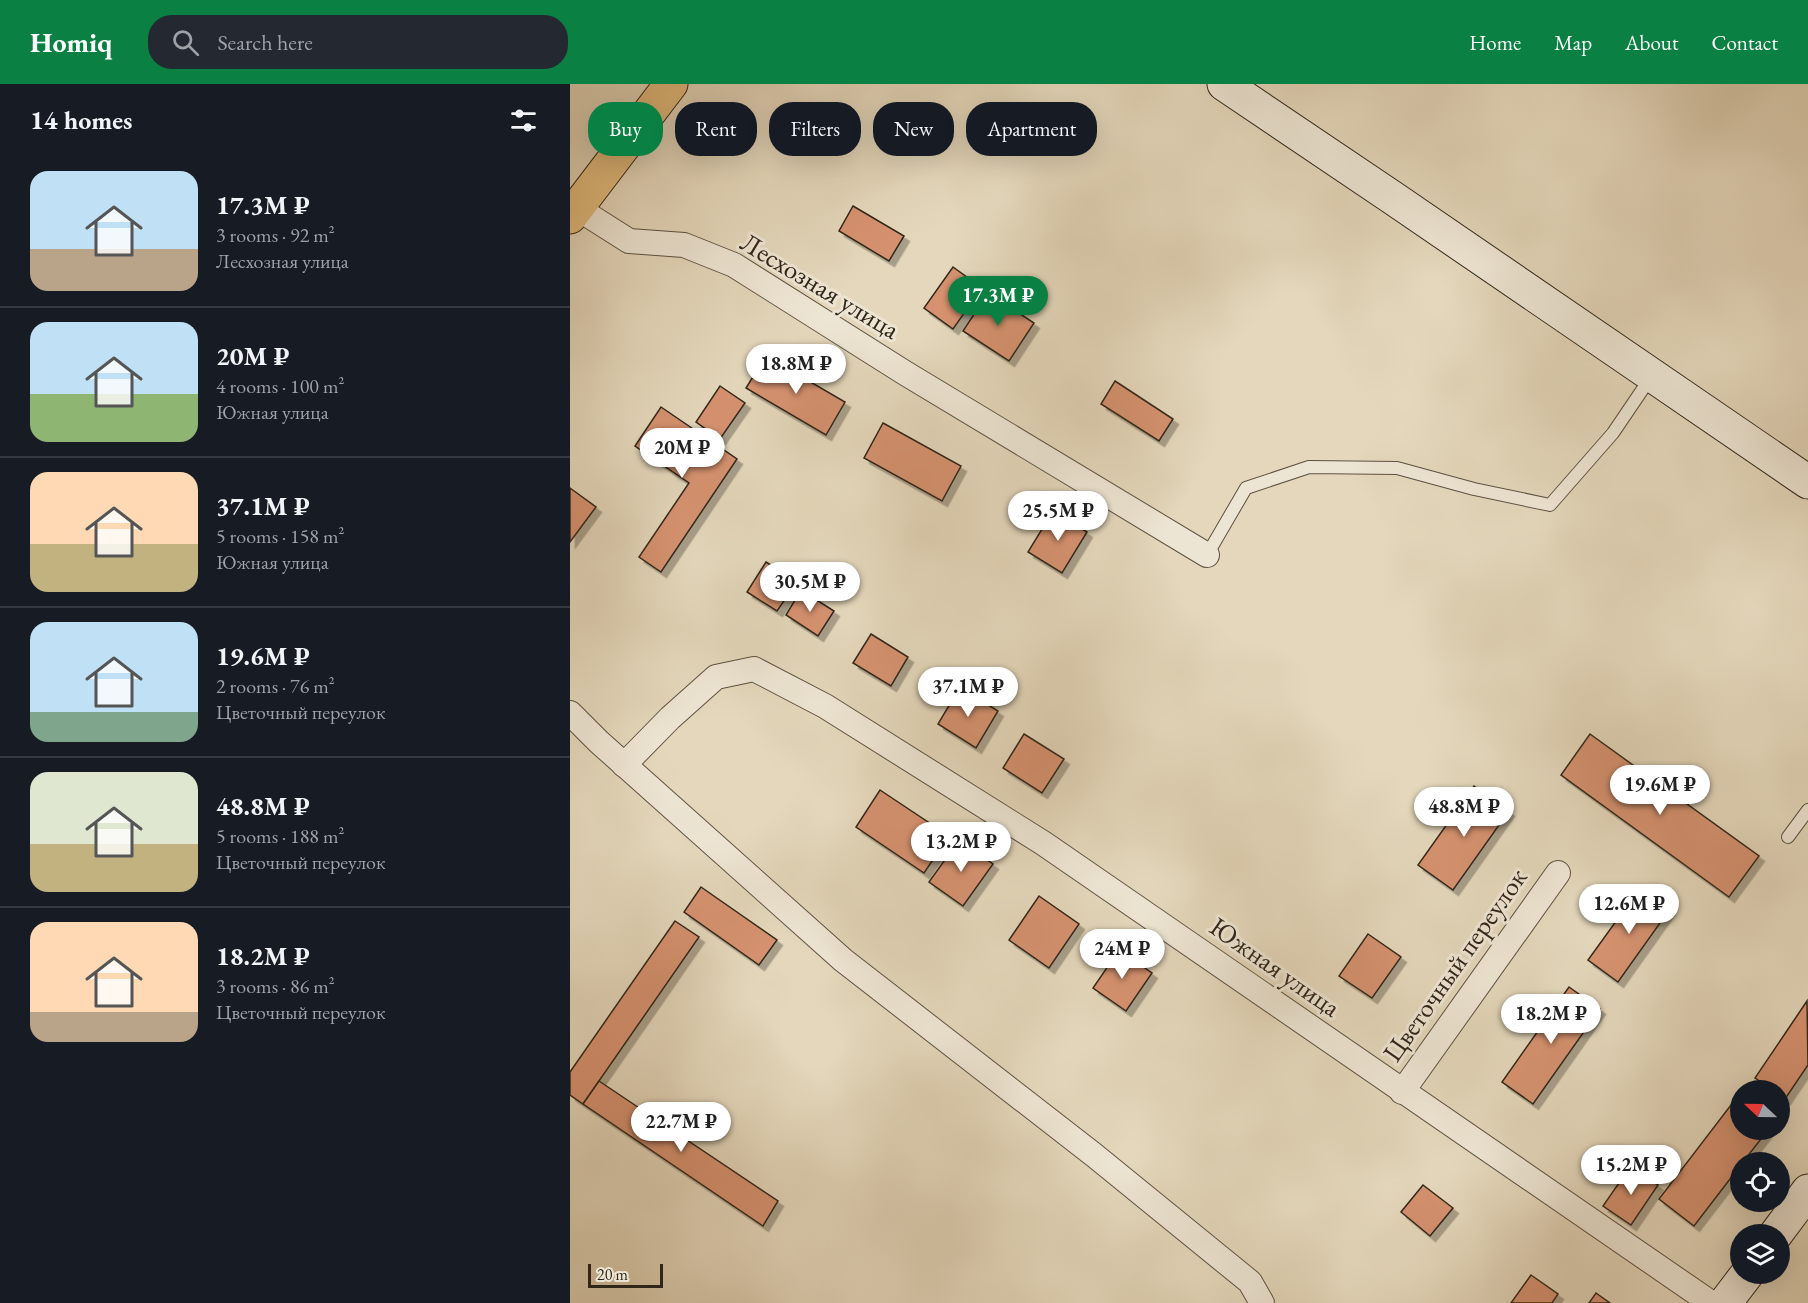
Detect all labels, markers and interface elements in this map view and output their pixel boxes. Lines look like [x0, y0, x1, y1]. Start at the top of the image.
search box [148, 15, 568, 69]
text: Homiq [30, 24, 112, 60]
icon: search [169, 26, 202, 59]
text: Search here [217, 28, 313, 57]
text: Home [1469, 29, 1521, 56]
text: Map [1554, 29, 1592, 56]
text: About [1625, 29, 1678, 56]
text: Contact [1711, 29, 1778, 56]
chip: Buy [588, 102, 663, 156]
chip: Rent [675, 102, 757, 156]
chip: Filters [769, 102, 861, 156]
chip: New [873, 102, 954, 156]
chip: Apartment [966, 102, 1097, 156]
text: 14 homes [30, 103, 132, 137]
icon: filters [507, 104, 540, 137]
text: 17.3M ₽ [216, 188, 310, 222]
icon: home [78, 195, 150, 267]
text: 3 rooms · 92 m² [216, 222, 335, 248]
street label: Лесхозная улица [734, 224, 906, 347]
text: Лесхозная улица [216, 248, 349, 274]
pin: 17.3M ₽ [943, 276, 1053, 327]
text: 17.3M ₽ [962, 282, 1034, 308]
text: 20M ₽ [216, 339, 290, 373]
pin: 18.8M ₽ [741, 344, 851, 395]
icon: home [78, 346, 150, 418]
text: 18.8M ₽ [760, 350, 832, 376]
text: 4 rooms · 100 m² [216, 373, 344, 399]
text: Южная улица [216, 399, 329, 425]
pin: 20M ₽ [640, 428, 724, 479]
text: 20M ₽ [654, 434, 710, 460]
text: 37.1M ₽ [216, 489, 310, 523]
pin: 25.5M ₽ [1003, 491, 1113, 542]
icon: home [78, 496, 150, 568]
text: 25.5M ₽ [1022, 497, 1094, 523]
text: 5 rooms · 158 m² [216, 523, 344, 549]
text: Южная улица [216, 549, 329, 575]
pin: 30.5M ₽ [755, 562, 865, 613]
text: 30.5M ₽ [774, 568, 846, 594]
text: 19.6M ₽ [216, 639, 310, 673]
icon: home [78, 646, 150, 718]
pin: 37.1M ₽ [913, 667, 1023, 718]
text: 2 rooms · 76 m² [216, 673, 335, 699]
text: 37.1M ₽ [932, 673, 1004, 699]
text: Цветочный переулок [216, 699, 385, 725]
pin: 19.6M ₽ [1605, 765, 1715, 816]
text: 19.6M ₽ [1624, 771, 1696, 797]
pin: 48.8M ₽ [1409, 787, 1519, 838]
text: 48.8M ₽ [216, 789, 310, 823]
text: 48.8M ₽ [1428, 793, 1500, 819]
icon: home [78, 796, 150, 868]
pin: 13.2M ₽ [906, 822, 1016, 873]
text: 5 rooms · 188 m² [216, 823, 344, 849]
text: 13.2M ₽ [925, 828, 997, 854]
text: Цветочный переулок [216, 849, 385, 875]
street label: Цветочный переулок [1375, 861, 1535, 1068]
pin: 12.6M ₽ [1574, 884, 1684, 935]
text: 12.6M ₽ [1593, 890, 1665, 916]
street label: Южная улица [1203, 909, 1348, 1025]
pin: 24M ₽ [1080, 929, 1164, 980]
text: 24M ₽ [1094, 935, 1150, 961]
text: 18.2M ₽ [216, 939, 310, 973]
icon: home [78, 946, 150, 1018]
text: 3 rooms · 86 m² [216, 973, 335, 999]
pin: 18.2M ₽ [1496, 994, 1606, 1045]
text: Цветочный переулок [216, 999, 385, 1025]
text: 18.2M ₽ [1515, 1000, 1587, 1026]
north arrow [1730, 1080, 1790, 1140]
map controls [1730, 1080, 1790, 1284]
pin: 22.7M ₽ [626, 1102, 736, 1153]
text: 22.7M ₽ [645, 1108, 717, 1134]
pin: 15.2M ₽ [1576, 1145, 1686, 1196]
text: 15.2M ₽ [1595, 1151, 1667, 1177]
button: locate [1730, 1152, 1790, 1212]
button: layers [1730, 1224, 1790, 1284]
scale bar [588, 1261, 663, 1288]
text: 20 m [597, 1264, 628, 1285]

